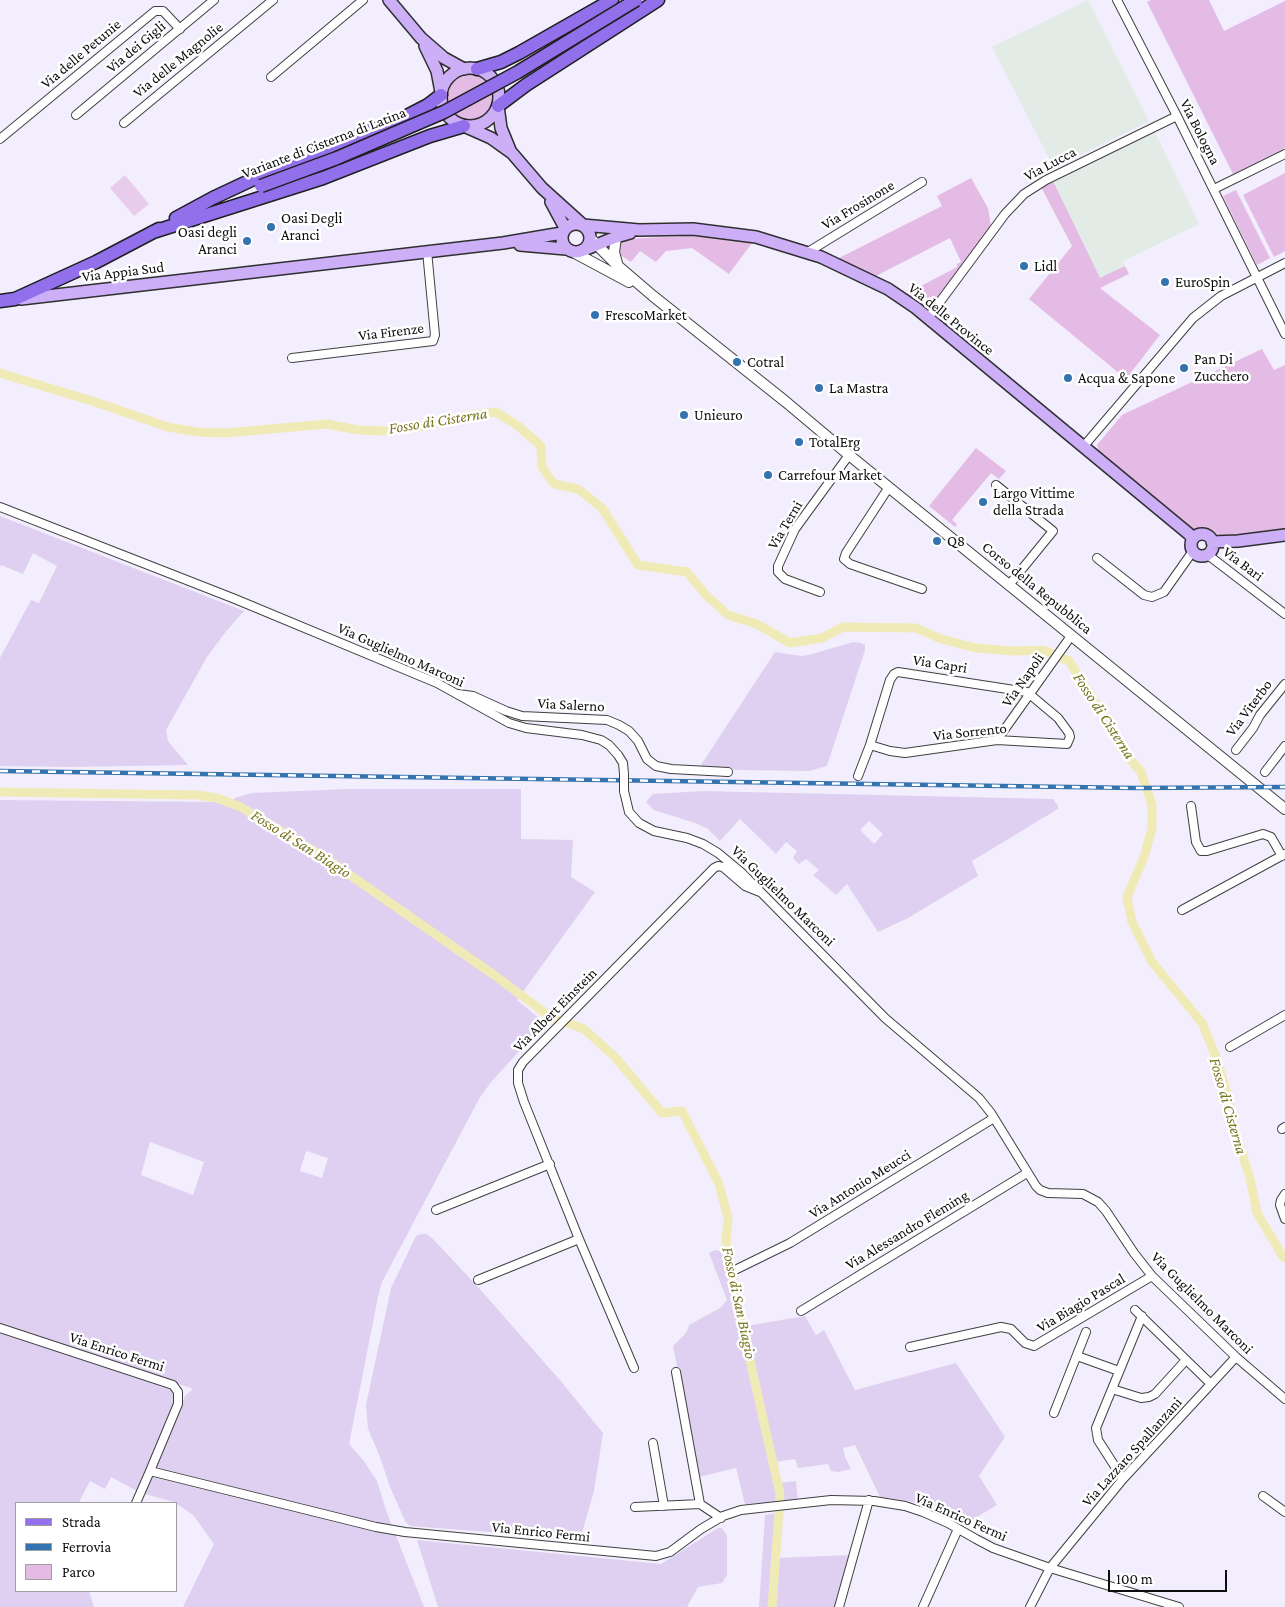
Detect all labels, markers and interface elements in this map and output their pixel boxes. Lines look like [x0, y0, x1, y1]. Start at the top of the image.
street label: Via delle Petunie [37, 15, 125, 93]
street label: Via dei Gigli [103, 17, 169, 77]
street label: Via delle Magnolie [129, 18, 227, 102]
street label: Via Bologna [1176, 96, 1224, 168]
street label: Variante di Cisterna di Latina [239, 103, 409, 183]
street label: Via Lucca [1021, 143, 1079, 185]
street label: Via Frosinone [818, 176, 898, 234]
place label: Oasi Degli Aranci [281, 209, 342, 244]
marker: Oasi Degli Aranci [265, 221, 277, 233]
place label: Oasi degli Aranci [178, 223, 237, 258]
marker: Oasi degli Aranci [241, 235, 253, 247]
place label: Lidl [1034, 257, 1057, 275]
street label: Via Appia Sud [81, 258, 165, 286]
marker: Lidl [1018, 260, 1030, 272]
place label: EuroSpin [1175, 273, 1230, 291]
marker: EuroSpin [1159, 276, 1171, 288]
street label: Via delle Province [904, 279, 998, 359]
place label: FrescoMarket [605, 306, 687, 324]
marker: FrescoMarket [589, 309, 601, 321]
street label: Via Firenze [357, 319, 425, 345]
place label: Pan Di Zucchero [1194, 350, 1249, 385]
place label: Cotral [747, 353, 784, 371]
marker: Cotral [731, 356, 743, 368]
marker: Pan Di Zucchero [1178, 362, 1190, 374]
place label: Acqua & Sapone [1078, 369, 1175, 387]
marker: Acqua & Sapone [1062, 372, 1074, 384]
place label: La Mastra [829, 379, 888, 397]
marker: La Mastra [813, 382, 825, 394]
water label: Fosso di Cisterna [387, 404, 489, 438]
place label: Unieuro [694, 406, 743, 424]
marker: Unieuro [678, 409, 690, 421]
place label: TotalErg [809, 433, 860, 451]
marker: TotalErg [793, 436, 805, 448]
place label: Carrefour Market [778, 466, 882, 484]
marker: Carrefour Market [762, 469, 774, 481]
place label: Largo Vittime della Strada [993, 484, 1075, 519]
marker: Largo Vittime della Strada [977, 496, 989, 508]
street label: Via Terni [764, 497, 806, 553]
place label: Q8 [947, 532, 965, 550]
marker: Q8 [931, 535, 943, 547]
street label: Corso della Repubblica [978, 538, 1096, 638]
street label: Via Bari [1219, 543, 1267, 585]
street label: Via Guglielmo Marconi [335, 619, 467, 691]
street label: Via Napoli [998, 649, 1048, 711]
street label: Via Capri [912, 651, 968, 677]
water label: Fosso di Cisterna [1069, 669, 1139, 763]
street label: Via Viterbo [1222, 676, 1276, 740]
street label: Via Salerno [537, 694, 605, 716]
street label: Via Sorrento [932, 719, 1008, 745]
water label: Fosso di San Biagio [248, 806, 354, 882]
street label: Via Guglielmo Marconi [727, 842, 839, 950]
street label: Via Albert Einstein [509, 964, 601, 1056]
water label: Fosso di Cisterna [1205, 1055, 1251, 1157]
street label: Via Antonio Meucci [806, 1146, 914, 1222]
street label: Via Alessandro Fleming [842, 1186, 972, 1274]
water label: Fosso di San Biagio [718, 1245, 760, 1361]
street label: Via Guglielmo Marconi [1147, 1248, 1257, 1358]
street label: Via Biagio Pascal [1034, 1270, 1128, 1336]
street label: Via Enrico Fermi [67, 1328, 167, 1376]
street label: Via Lazzaro Spallanzani [1078, 1393, 1186, 1511]
street label: Via Enrico Fermi [912, 1489, 1010, 1545]
legend [15, 1502, 178, 1592]
text: Strada [62, 1514, 101, 1530]
street label: Via Enrico Fermi [491, 1518, 591, 1546]
text: Ferrovia [62, 1539, 111, 1555]
scale bar [1110, 1560, 1229, 1592]
text: Parco [62, 1564, 95, 1580]
text: 100 m [1116, 1571, 1153, 1587]

